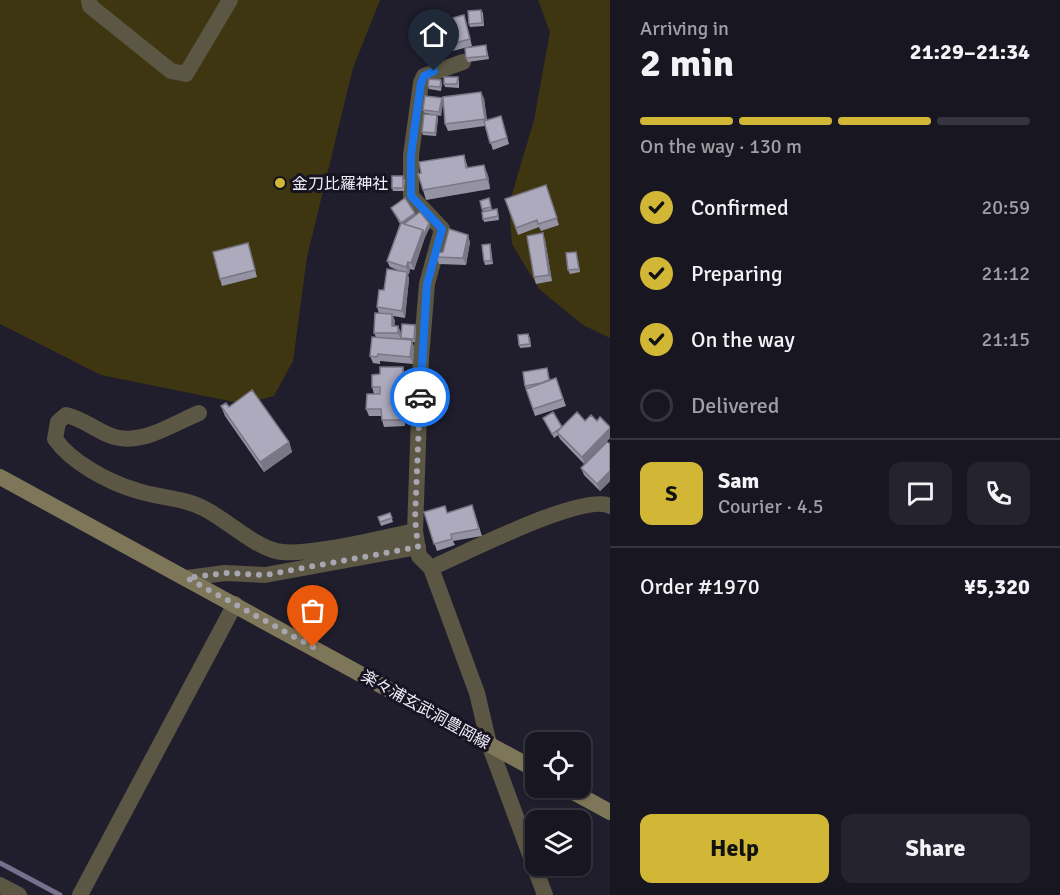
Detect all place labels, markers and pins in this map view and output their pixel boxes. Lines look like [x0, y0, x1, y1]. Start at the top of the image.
pin [408, 9, 459, 71]
place label: 金刀比羅神社 [292, 174, 388, 194]
marker: 金刀比羅神社 [273, 176, 287, 190]
pin [287, 585, 338, 647]

